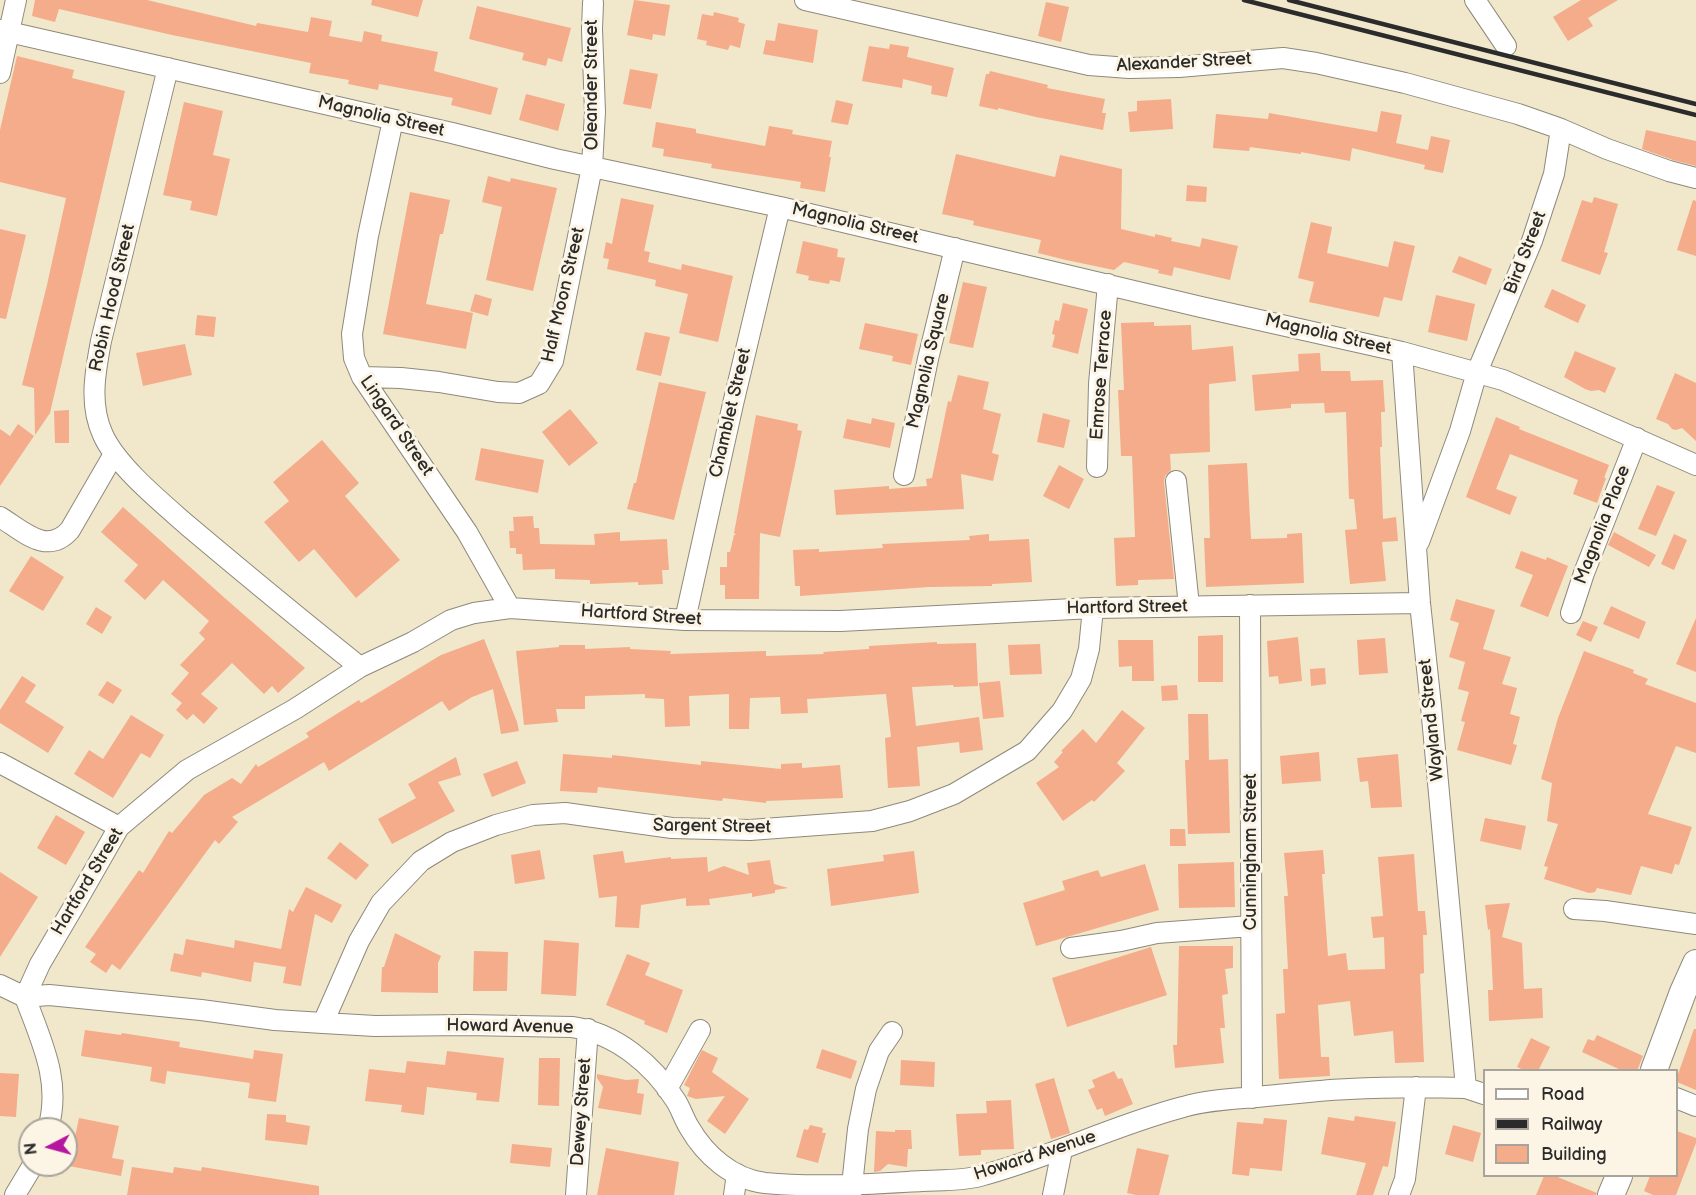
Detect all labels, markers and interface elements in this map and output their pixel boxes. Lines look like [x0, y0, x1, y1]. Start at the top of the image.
street label: Oleander Street [581, 20, 603, 150]
street label: Alexander Street [1116, 49, 1252, 77]
street label: Magnolia Street [316, 92, 446, 142]
street label: Magnolia Street [790, 199, 920, 249]
street label: Bird Street [1500, 208, 1552, 298]
street label: Robin Hood Street [86, 222, 140, 374]
street label: Half Moon Street [538, 225, 590, 365]
street label: Magnolia Square [903, 291, 955, 431]
street label: Emrose Terrace [1087, 309, 1117, 441]
street label: Magnolia Street [1263, 310, 1393, 360]
street label: Chamblet Street [706, 346, 756, 480]
street label: Lingard Street [355, 372, 437, 480]
street label: Magnolia Place [1570, 463, 1636, 587]
street label: Hartford Street [1066, 596, 1188, 620]
street label: Hartford Street [580, 601, 702, 631]
street label: Wayland Street [1415, 658, 1449, 782]
street label: Cunningham Street [1240, 773, 1262, 931]
street label: Sargent Street [653, 815, 771, 839]
street label: Hartford Street [47, 824, 129, 940]
street label: Howard Avenue [446, 1015, 574, 1039]
street label: Dewey Street [567, 1057, 597, 1167]
legend [1483, 1069, 1678, 1177]
text: Road [1541, 1084, 1585, 1105]
text: Railway [1541, 1114, 1603, 1135]
north arrow [18, 1117, 78, 1177]
street label: Howard Avenue [971, 1126, 1099, 1186]
text: N [22, 1142, 42, 1156]
text: Building [1541, 1144, 1607, 1165]

